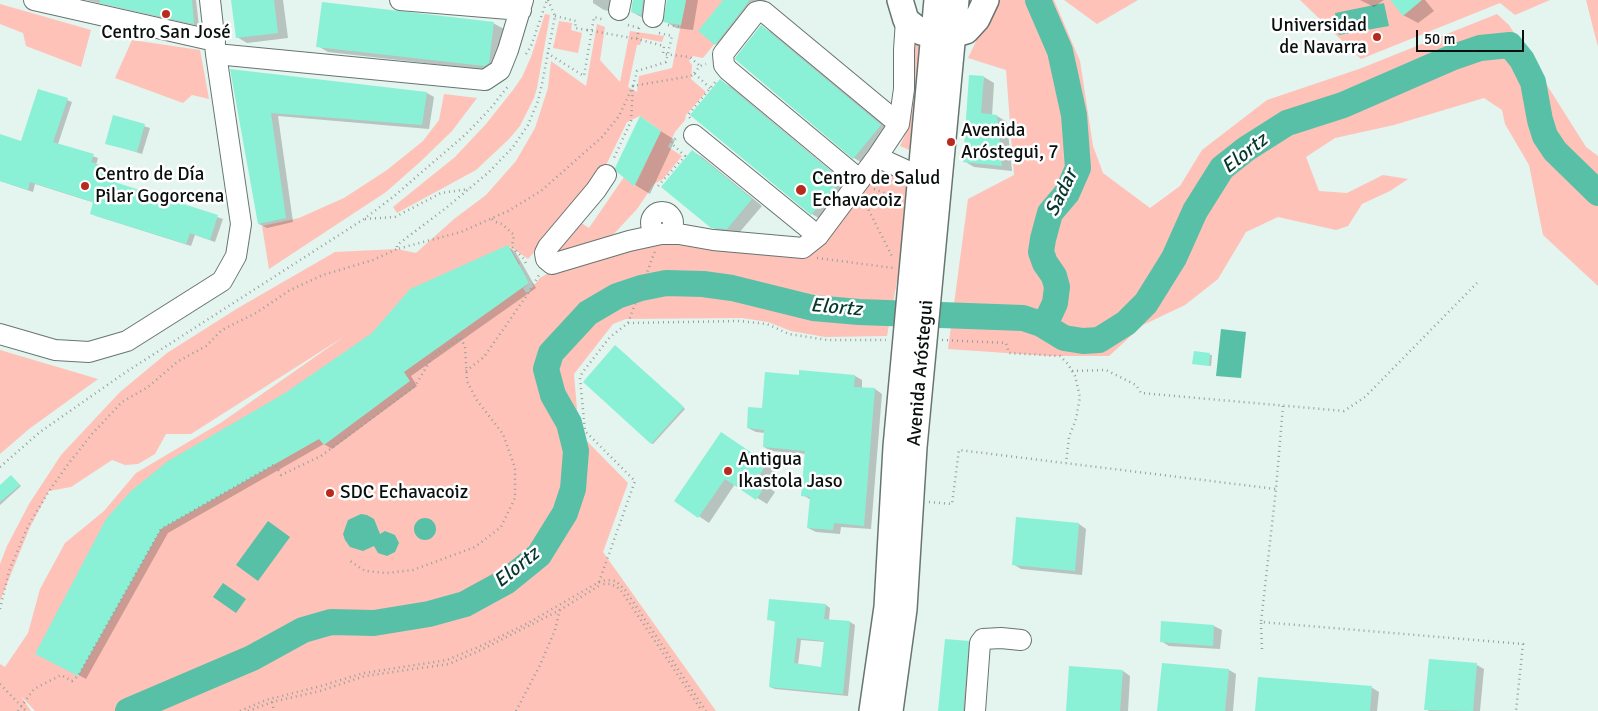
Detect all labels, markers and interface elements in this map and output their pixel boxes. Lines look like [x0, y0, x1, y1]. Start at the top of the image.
marker: Centro San José [160, 8, 172, 20]
place label: Universidad de Navarra [1271, 15, 1367, 59]
scale bar [1418, 20, 1526, 52]
place label: Centro San José [101, 22, 231, 44]
text: 50 m [1424, 30, 1455, 48]
marker: Universidad de Navarra [1371, 31, 1383, 43]
place label: Avenida Aróstegui, 7 [961, 120, 1058, 164]
water label: Elortz [1217, 129, 1273, 179]
marker: Avenida Aróstegui, 7 [945, 136, 957, 148]
place label: Centro de Día Pilar Gogorcena [95, 164, 224, 208]
water label: Sadar [1040, 166, 1084, 220]
place label: Centro de Salud Echavacoiz [812, 168, 940, 212]
marker: Centro de Día Pilar Gogorcena [79, 180, 91, 192]
marker: Centro de Salud Echavacoiz [794, 183, 808, 197]
water label: Elortz [809, 294, 863, 322]
street label: Avenida Aróstegui [903, 299, 939, 447]
place label: Antigua Ikastola Jaso [738, 449, 843, 493]
marker: Antigua Ikastola Jaso [722, 465, 734, 477]
place label: SDC Echavacoiz [340, 482, 468, 504]
marker: SDC Echavacoiz [324, 487, 336, 499]
water label: Elortz [489, 543, 545, 593]

